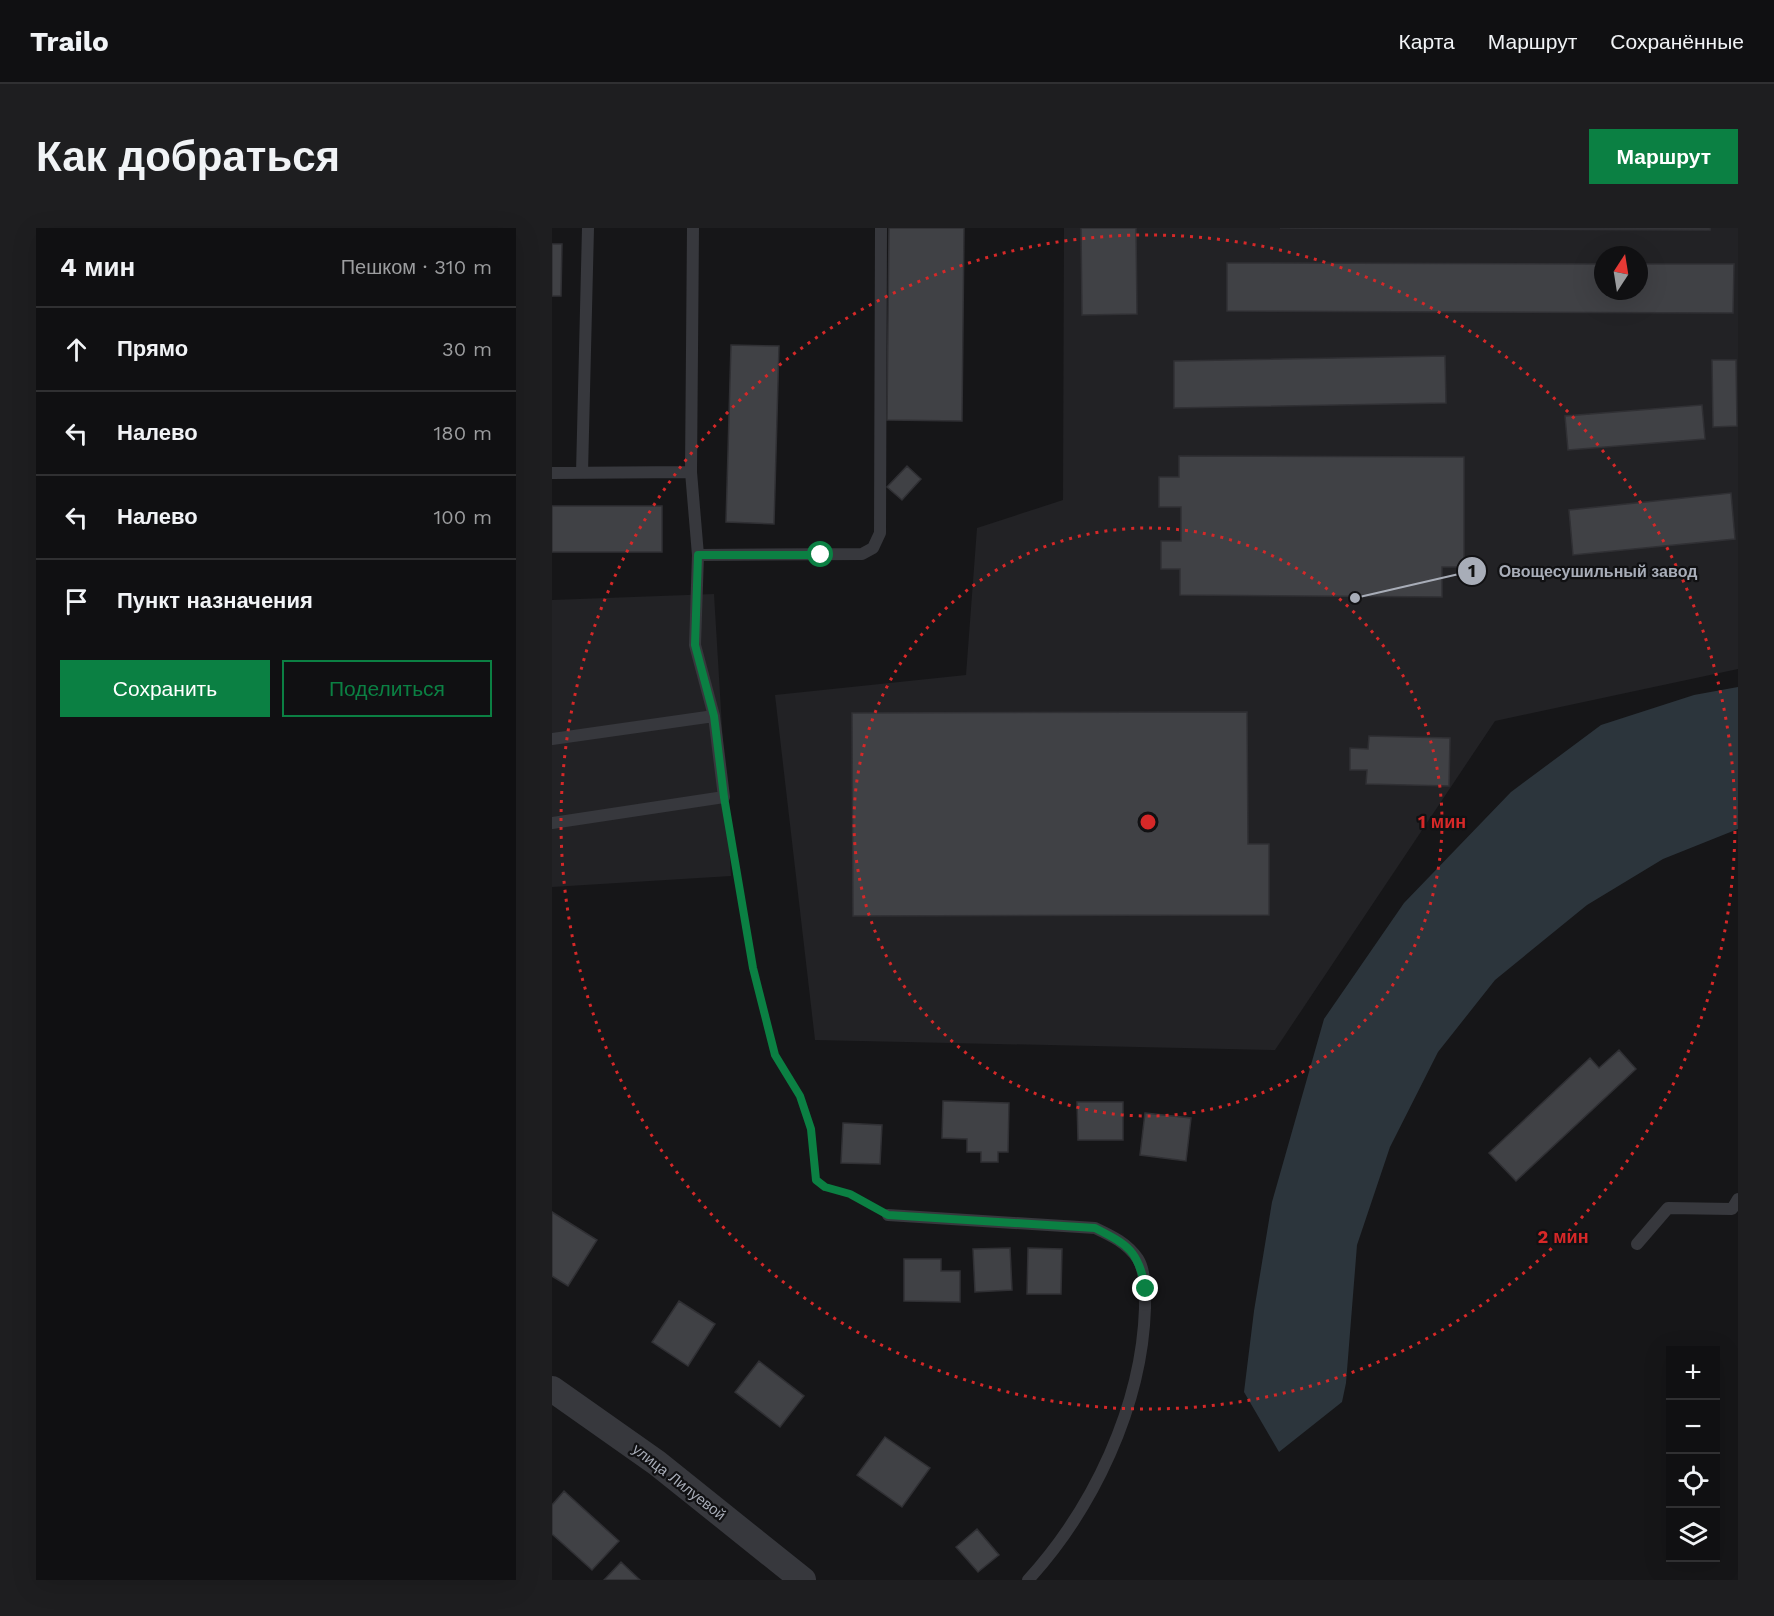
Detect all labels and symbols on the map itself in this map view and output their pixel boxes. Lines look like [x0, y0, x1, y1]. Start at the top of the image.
north arrow [1594, 246, 1648, 300]
route start [807, 541, 833, 567]
callout: Овощесушильный завод [1457, 554, 1710, 588]
text: 1 [1468, 560, 1476, 581]
text: Овощесушильный завод [1499, 562, 1697, 581]
text: 1 мин [1418, 811, 1466, 832]
centre of rings [1138, 812, 1158, 832]
text: 2 мин [1537, 1226, 1589, 1247]
route end [1132, 1275, 1158, 1301]
street label: улица Лилуевой [629, 1440, 729, 1524]

